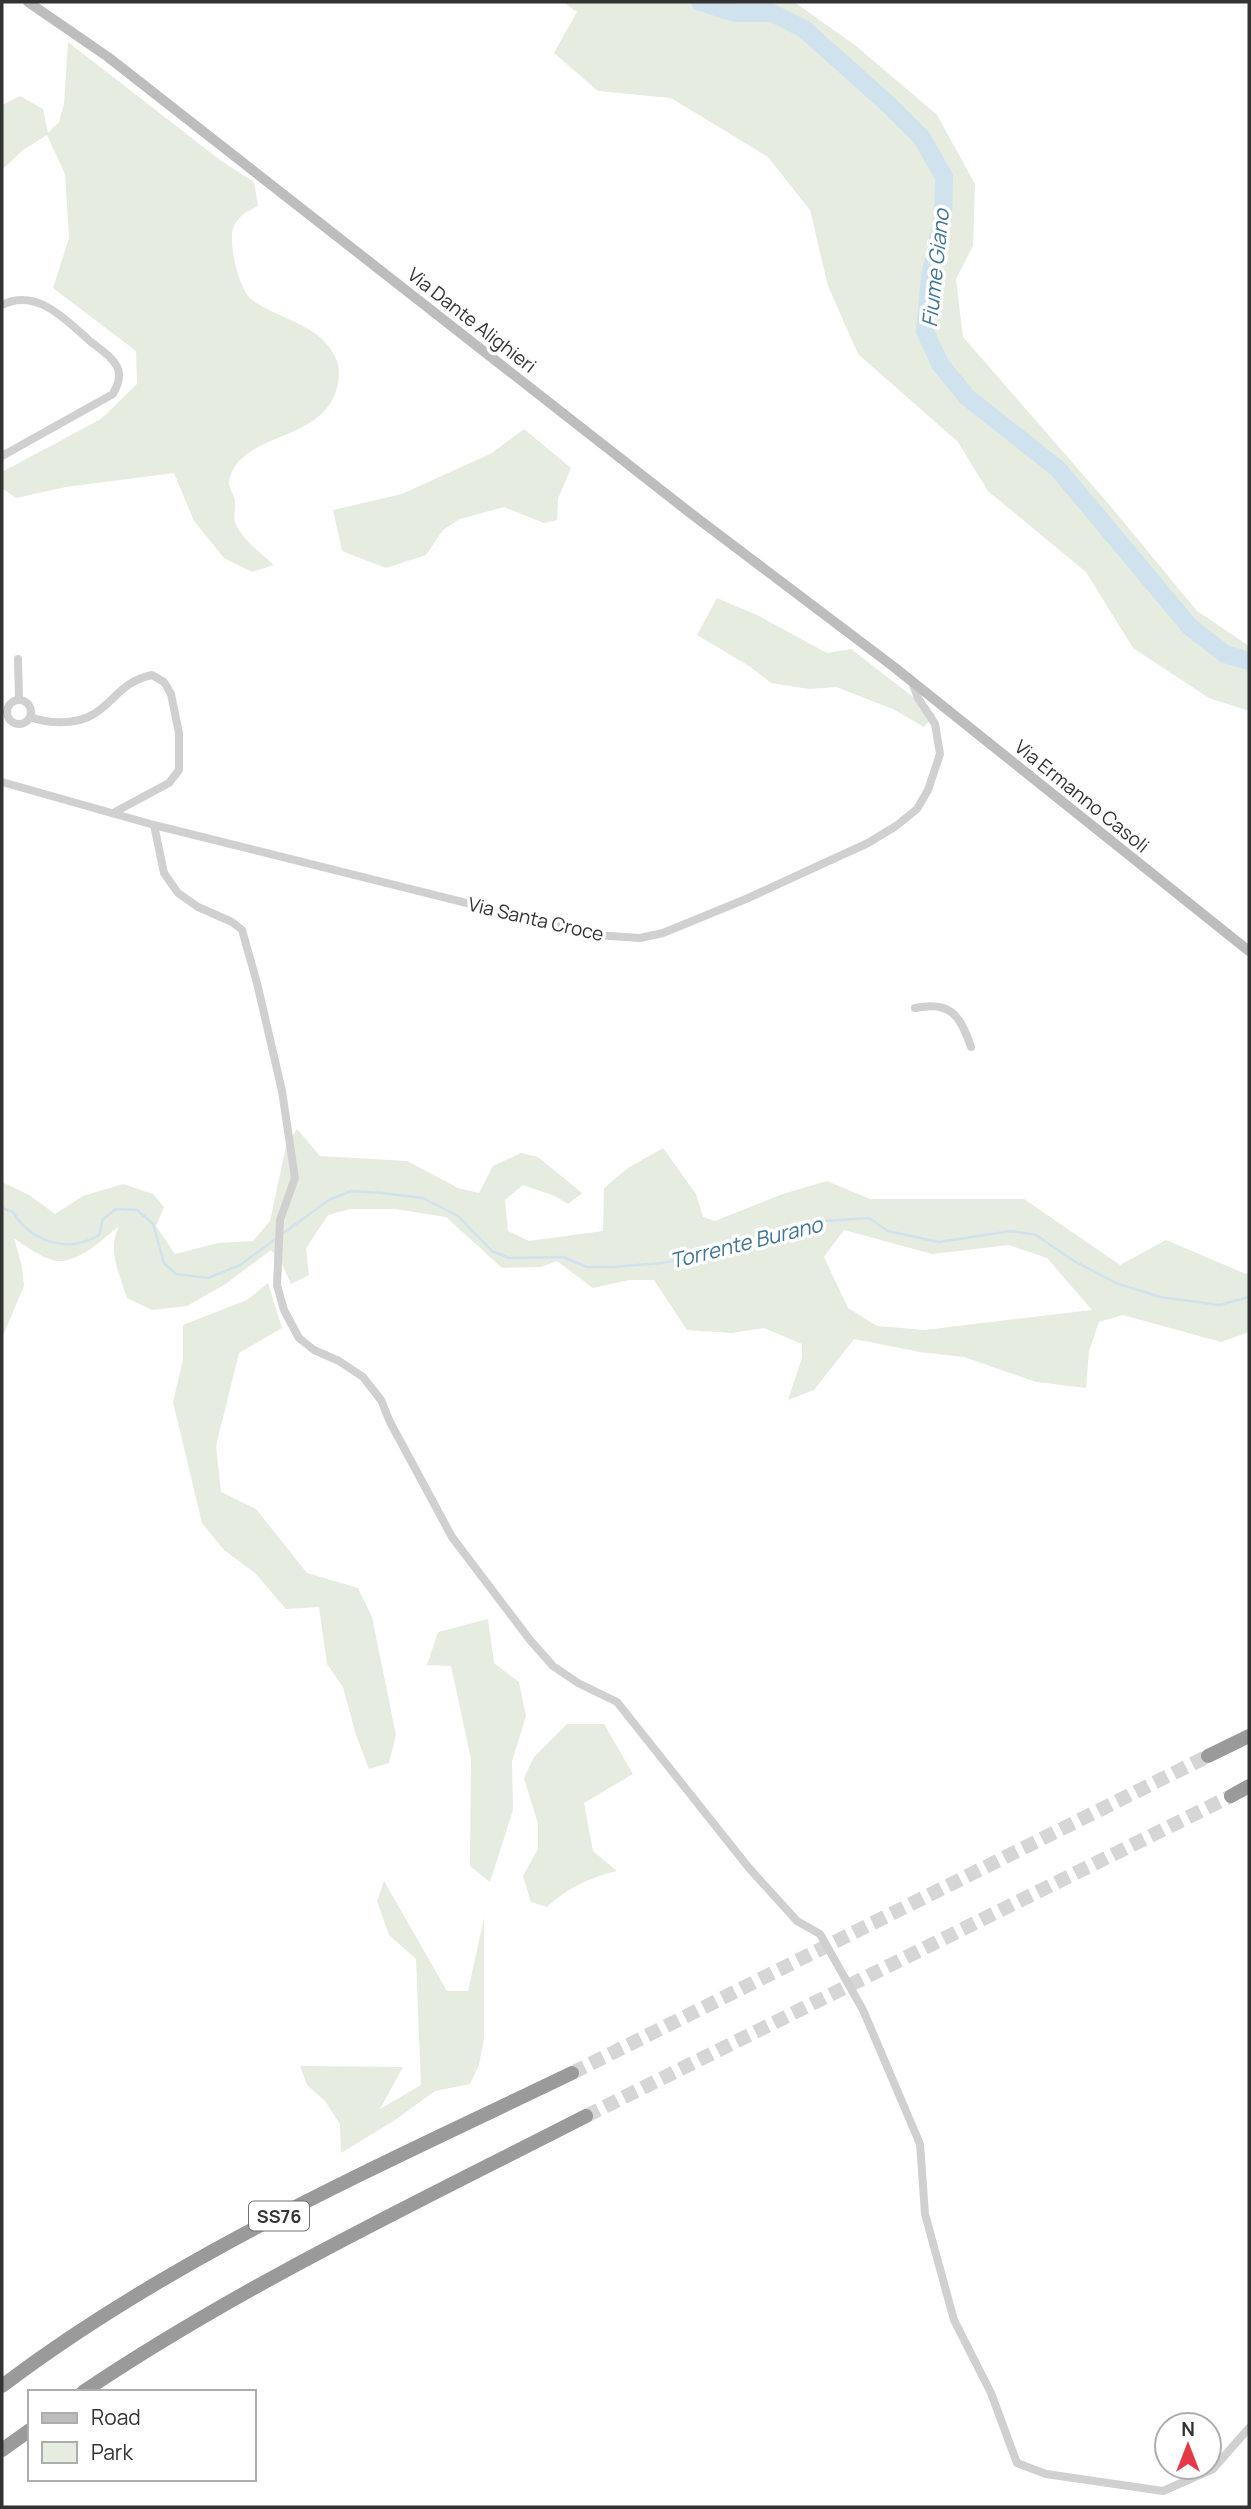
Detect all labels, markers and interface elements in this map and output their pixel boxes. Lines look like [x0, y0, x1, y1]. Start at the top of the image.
water label: Fiume Giano [915, 206, 955, 328]
street label: Via Dante Alighieri [402, 261, 542, 379]
street label: Via Ermanno Casoli [1009, 734, 1155, 858]
street label: Via Santa Croce [466, 891, 606, 947]
water label: Torrente Burano [667, 1209, 827, 1274]
road number: SS76 [249, 2202, 309, 2230]
legend [28, 2390, 256, 2481]
text: Road [91, 2403, 141, 2431]
north arrow [1153, 2411, 1223, 2481]
text: N [1181, 2416, 1195, 2442]
text: Park [91, 2438, 133, 2466]

